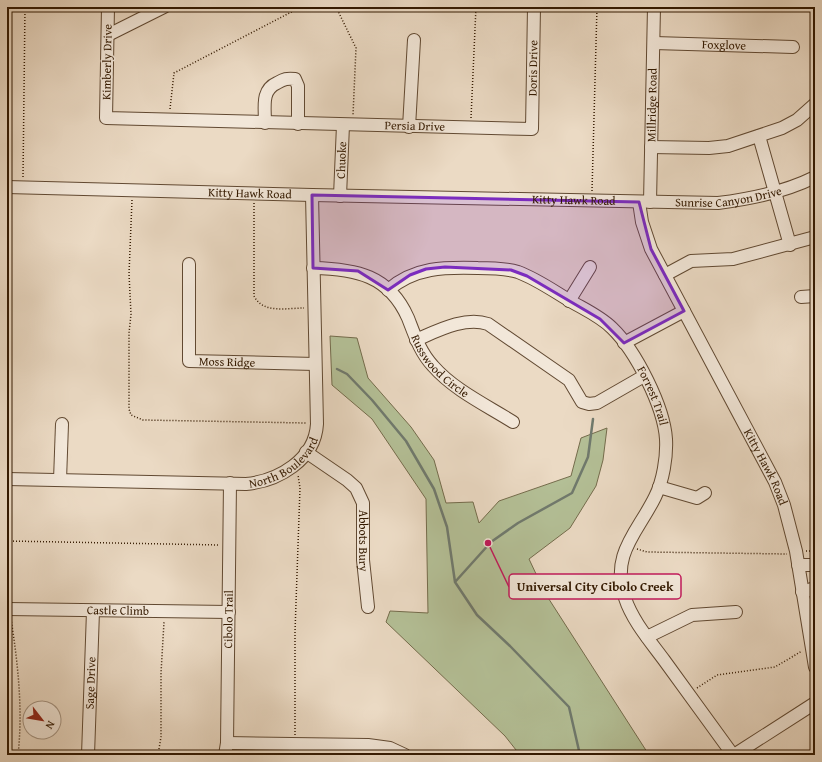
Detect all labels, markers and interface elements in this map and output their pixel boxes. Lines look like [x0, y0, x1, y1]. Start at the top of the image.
street label: Kimberly Drive [97, 23, 116, 100]
street label: Foxglove [702, 35, 747, 54]
street label: Doris Drive [524, 40, 541, 96]
street label: Millridge Road [642, 67, 661, 142]
street label: Persia Drive [384, 116, 446, 135]
street label: Chuoke [332, 141, 350, 179]
street label: Sunrise Canyon Drive [675, 182, 784, 211]
street label: Kitty Hawk Road [208, 183, 292, 202]
street label: Kitty Hawk Road [532, 190, 616, 209]
street label: Russwood Circle [407, 332, 473, 402]
street label: Moss Ridge [199, 352, 256, 371]
street label: Forrest Trail [633, 363, 673, 428]
street label: Kitty Hawk Road [740, 425, 792, 508]
street label: North Boulevard [248, 434, 322, 492]
street label: Abbots Bury [355, 510, 373, 572]
callout: Universal City Cibolo Creek [509, 574, 681, 599]
text: Universal City Cibolo Creek [517, 577, 674, 596]
street label: Cibolo Trail [219, 589, 237, 648]
street label: Castle Climb [87, 601, 149, 619]
street label: Sage Drive [81, 656, 99, 710]
north arrow [22, 700, 62, 740]
text: N [41, 718, 59, 733]

